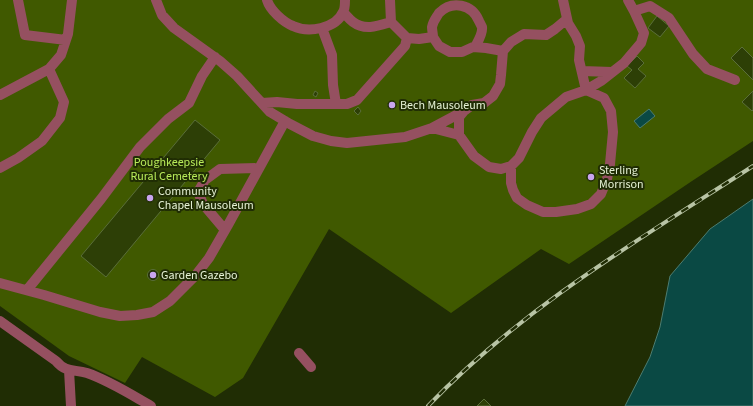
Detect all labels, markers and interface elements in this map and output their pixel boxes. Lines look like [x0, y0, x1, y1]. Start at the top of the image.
place label: Bech Mausoleum [400, 97, 486, 114]
marker: Bech Mausoleum [387, 100, 397, 110]
park label: Poughkeepsie Rural Cemetery [130, 154, 208, 185]
place label: Sterling Morrison [599, 162, 644, 193]
marker: Sterling Morrison [586, 172, 596, 182]
place label: Community Chapel Mausoleum [158, 183, 254, 214]
marker: Community Chapel Mausoleum [145, 193, 155, 203]
place label: Garden Gazebo [161, 267, 238, 284]
marker: Garden Gazebo [148, 270, 158, 280]

